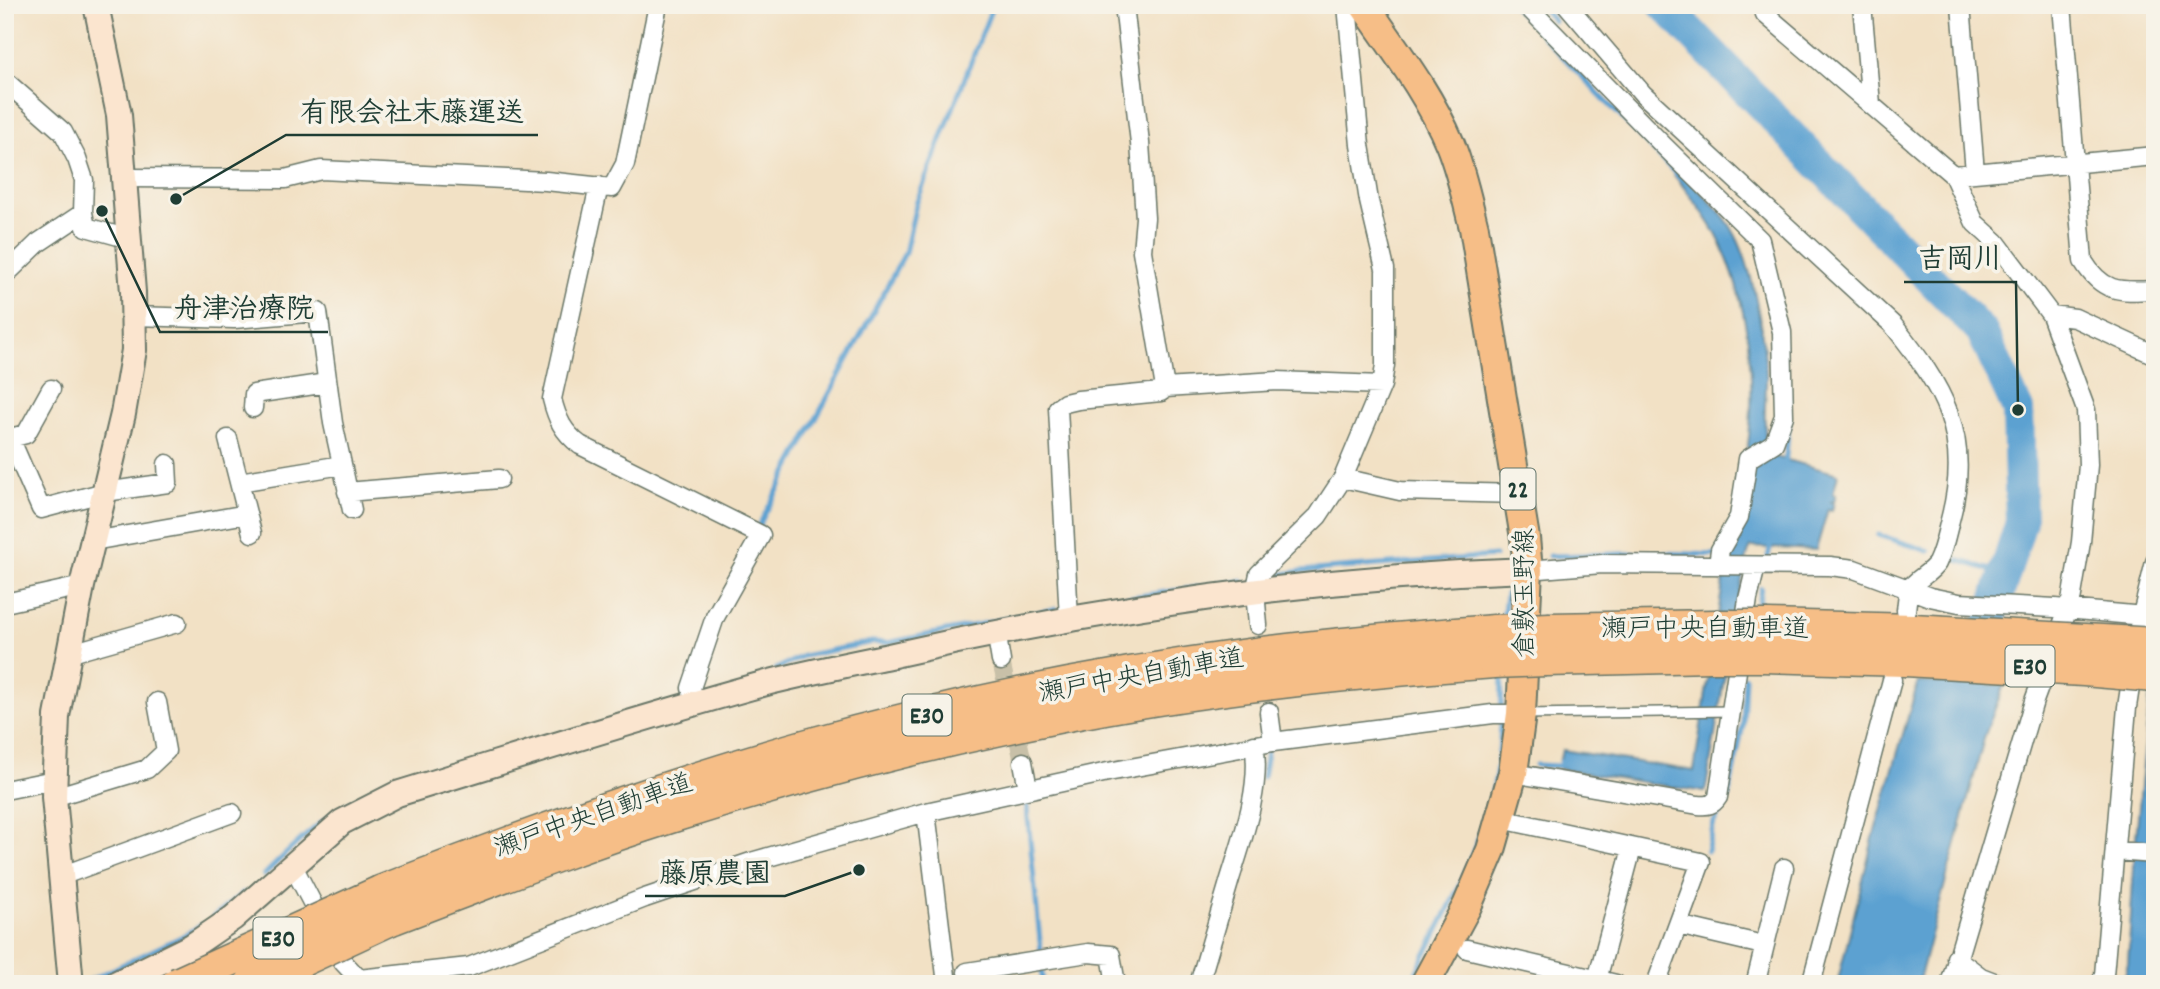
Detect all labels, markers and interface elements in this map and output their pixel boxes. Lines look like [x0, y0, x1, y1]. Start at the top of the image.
callout: 有限会社末藤運送 [286, 86, 538, 135]
text: 有限会社末藤運送 [300, 96, 524, 136]
callout: 吉岡川 [1904, 233, 2016, 282]
text: 吉岡川 [1918, 242, 2002, 282]
callout: 舟津治療院 [160, 283, 328, 332]
text: 舟津治療院 [174, 292, 314, 332]
road number: 22 [1500, 468, 1536, 510]
street label: 倉敷玉野線 [1508, 528, 1545, 658]
street label: 瀬戸中央自動車道 [1601, 612, 1809, 649]
street label: 瀬戸中央自動車道 [1036, 641, 1247, 714]
road number: E30 [2006, 646, 2054, 686]
road number: E30 [902, 694, 951, 736]
street label: 瀬戸中央自動車道 [490, 766, 699, 869]
callout: 藤原農園 [645, 847, 785, 896]
text: 藤原農園 [659, 857, 771, 897]
road number: E30 [254, 918, 302, 958]

